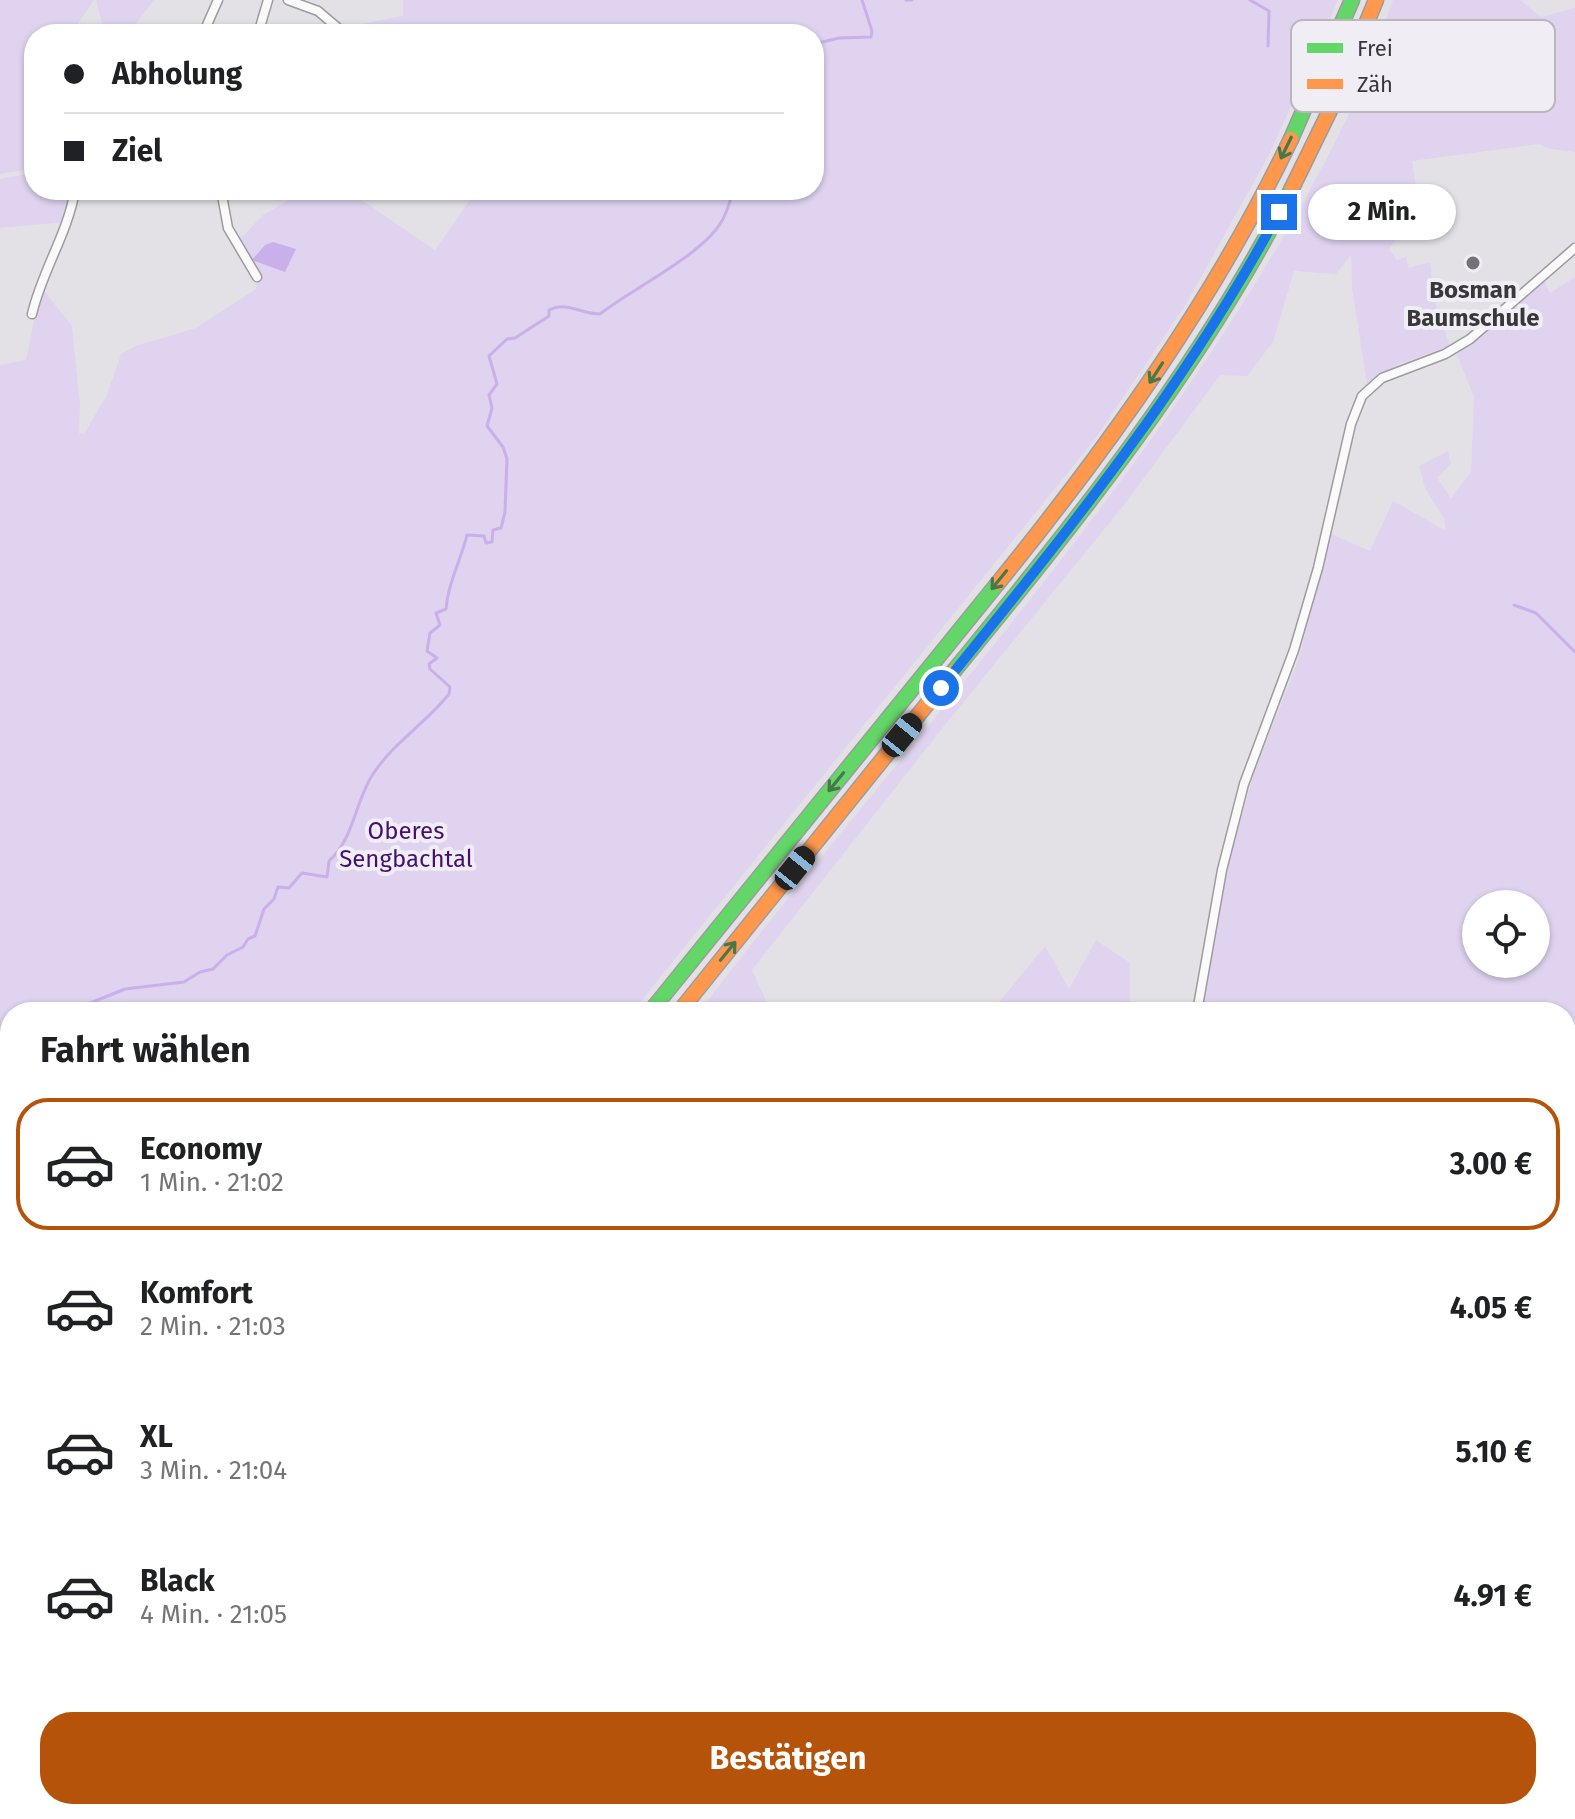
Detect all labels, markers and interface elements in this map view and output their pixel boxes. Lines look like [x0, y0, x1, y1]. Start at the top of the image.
legend [1291, 20, 1555, 112]
text: Frei [1357, 35, 1393, 62]
text: Abholung [112, 56, 242, 92]
text: Zäh [1357, 71, 1393, 98]
text: Ziel [112, 133, 162, 169]
one-way arrow [1278, 136, 1293, 159]
callout: 2 Min. [1307, 184, 1455, 240]
route end [1261, 194, 1297, 230]
text: 2 Min. [1348, 196, 1416, 227]
marker: Bosman Baumschule [1464, 254, 1482, 272]
place label: Bosman Baumschule [1407, 276, 1539, 332]
one-way arrow [1148, 361, 1164, 383]
one-way arrow [991, 569, 1008, 590]
route start [923, 670, 959, 706]
car [878, 709, 926, 761]
one-way arrow [827, 771, 844, 792]
park label: Oberes Sengbachtal [339, 817, 473, 873]
car [771, 842, 819, 894]
map controls [1462, 890, 1550, 978]
button: locate [1462, 890, 1550, 978]
one-way arrow [719, 941, 736, 962]
text: Fahrt wählen [40, 1028, 251, 1072]
icon: car [44, 1128, 116, 1200]
text: Economy [140, 1131, 262, 1167]
text: 3.00 € [1450, 1146, 1532, 1182]
text: 1 Min. · 21:02 [140, 1167, 284, 1198]
icon: car [44, 1272, 116, 1344]
text: Komfort [140, 1275, 253, 1311]
text: 4.05 € [1450, 1290, 1532, 1326]
text: 2 Min. · 21:03 [140, 1311, 286, 1342]
icon: car [44, 1416, 116, 1488]
text: XL [140, 1419, 173, 1455]
text: 5.10 € [1455, 1434, 1532, 1470]
text: 3 Min. · 21:04 [140, 1455, 287, 1486]
icon: car [44, 1560, 116, 1632]
text: Black [140, 1563, 215, 1599]
text: 4.91 € [1454, 1578, 1532, 1614]
text: 4 Min. · 21:05 [140, 1599, 287, 1630]
button: Bestätigen [40, 1712, 1536, 1804]

